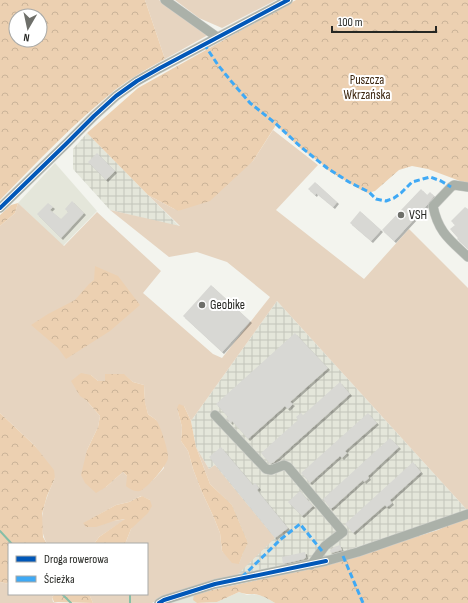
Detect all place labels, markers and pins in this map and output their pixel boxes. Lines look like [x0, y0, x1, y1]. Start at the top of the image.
place label: VSH [409, 207, 427, 223]
marker: VSH [396, 210, 406, 220]
place label: Geobike [210, 297, 245, 313]
marker: Geobike [197, 300, 207, 310]

